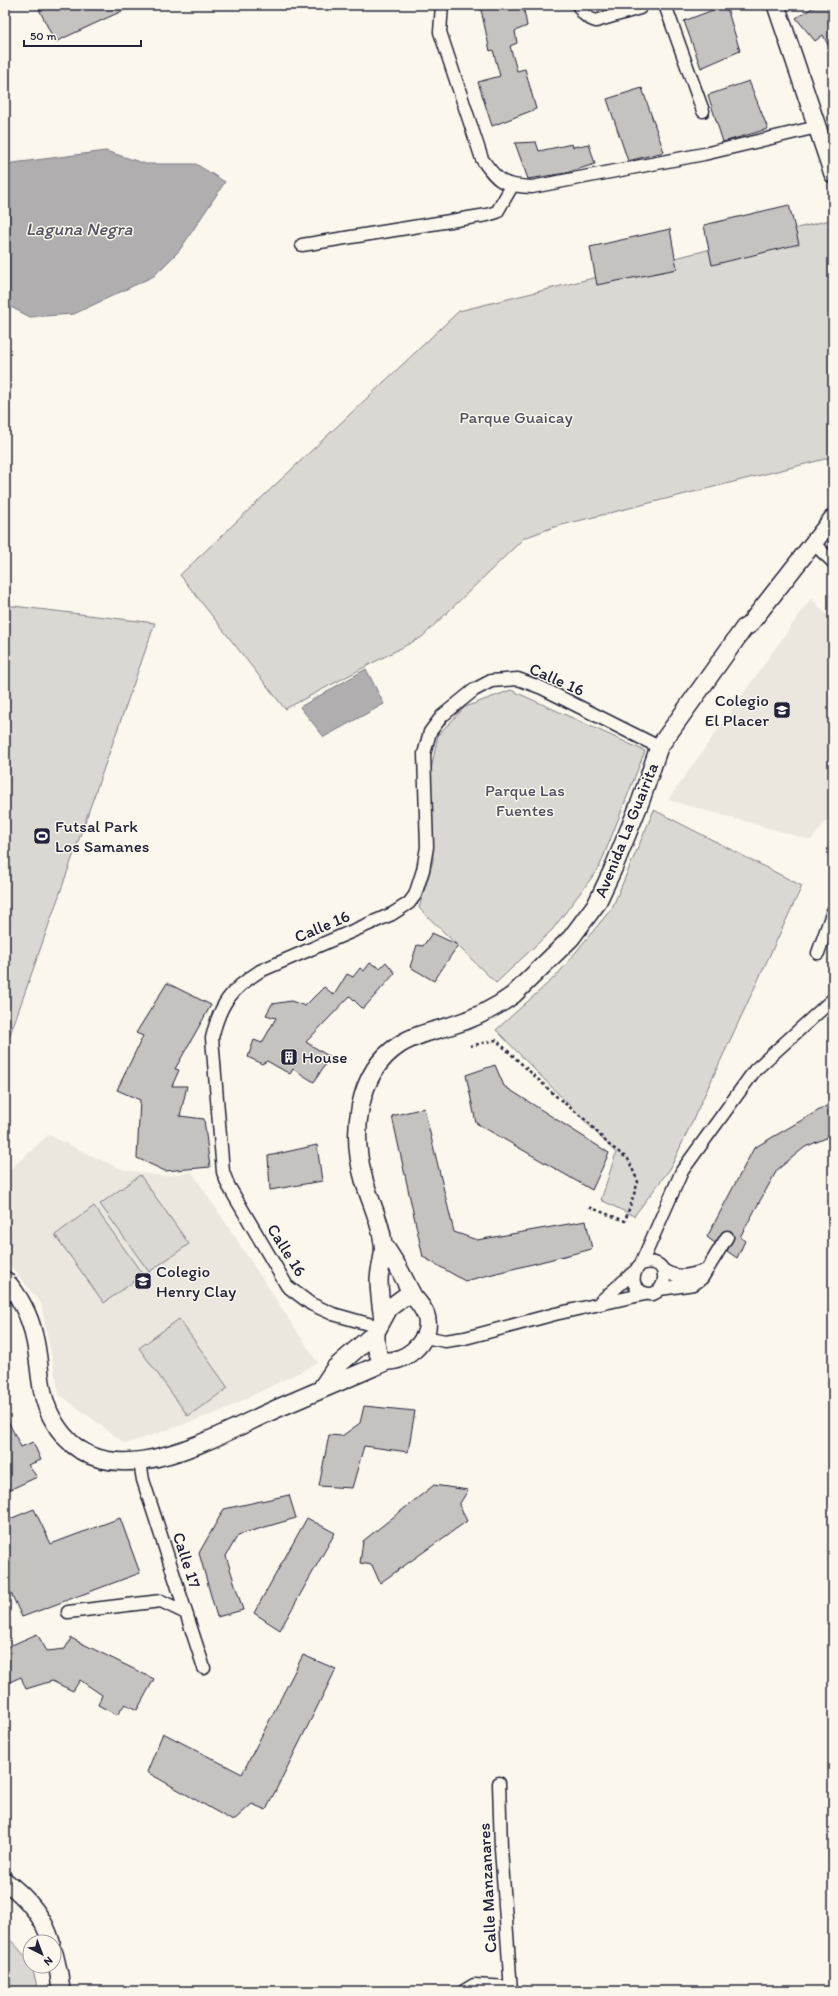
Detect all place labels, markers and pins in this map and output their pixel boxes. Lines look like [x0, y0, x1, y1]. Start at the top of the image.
place label: Colegio El Placer [705, 690, 769, 730]
school or university icon: Colegio El Placer [772, 700, 792, 720]
place label: Futsal Park Los Samanes [55, 816, 149, 856]
sports icon: Futsal Park Los Samanes [32, 826, 52, 846]
building icon: House [279, 1047, 299, 1067]
place label: House [302, 1047, 348, 1067]
place label: Colegio Henry Clay [156, 1261, 236, 1301]
school or university icon: Colegio Henry Clay [133, 1271, 153, 1291]

